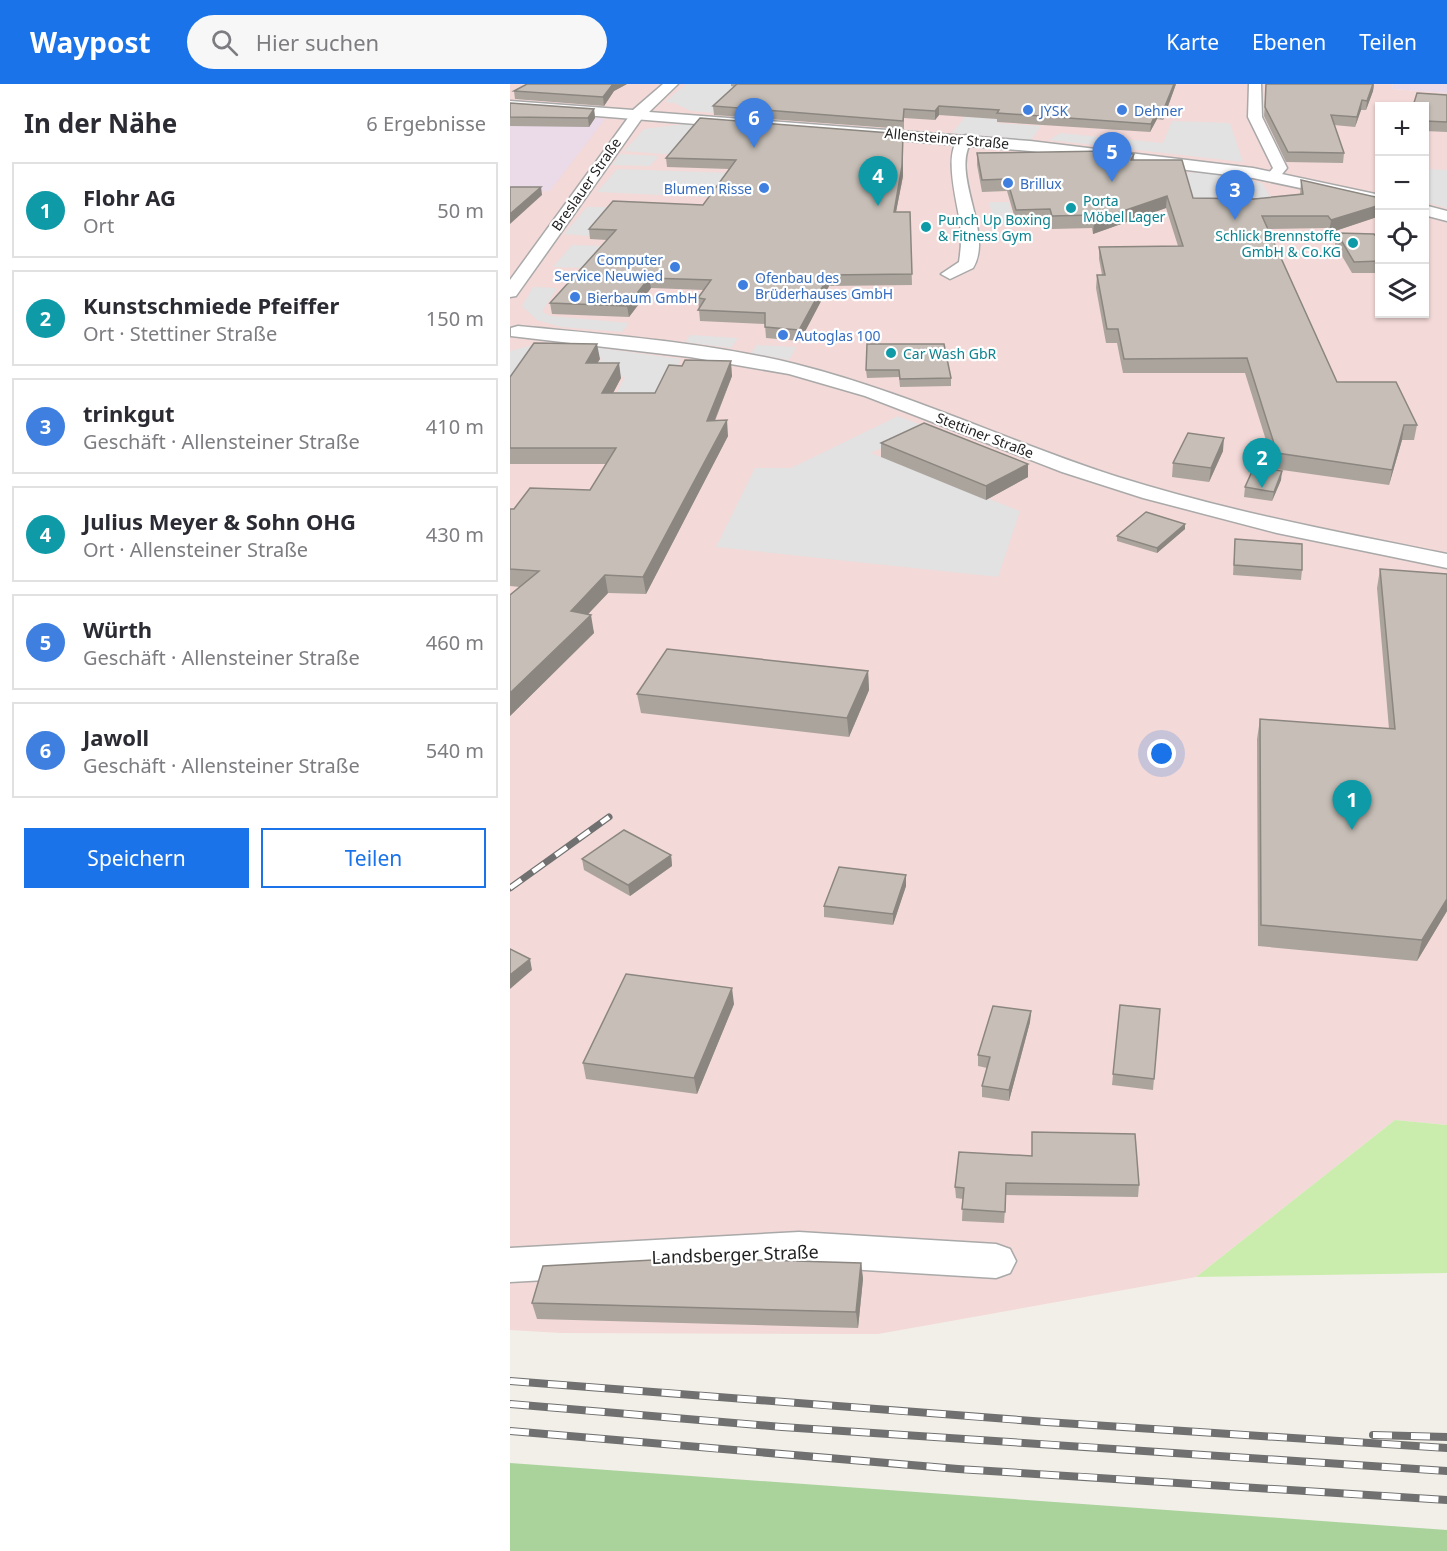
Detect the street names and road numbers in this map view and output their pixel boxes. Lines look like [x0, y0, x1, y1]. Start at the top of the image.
street label: Allensteiner Straße [884, 123, 1010, 153]
street label: Breslauer Straße [547, 134, 625, 234]
street label: Stettiner Straße [933, 408, 1037, 462]
street label: Landsberger Straße [651, 1239, 819, 1269]

